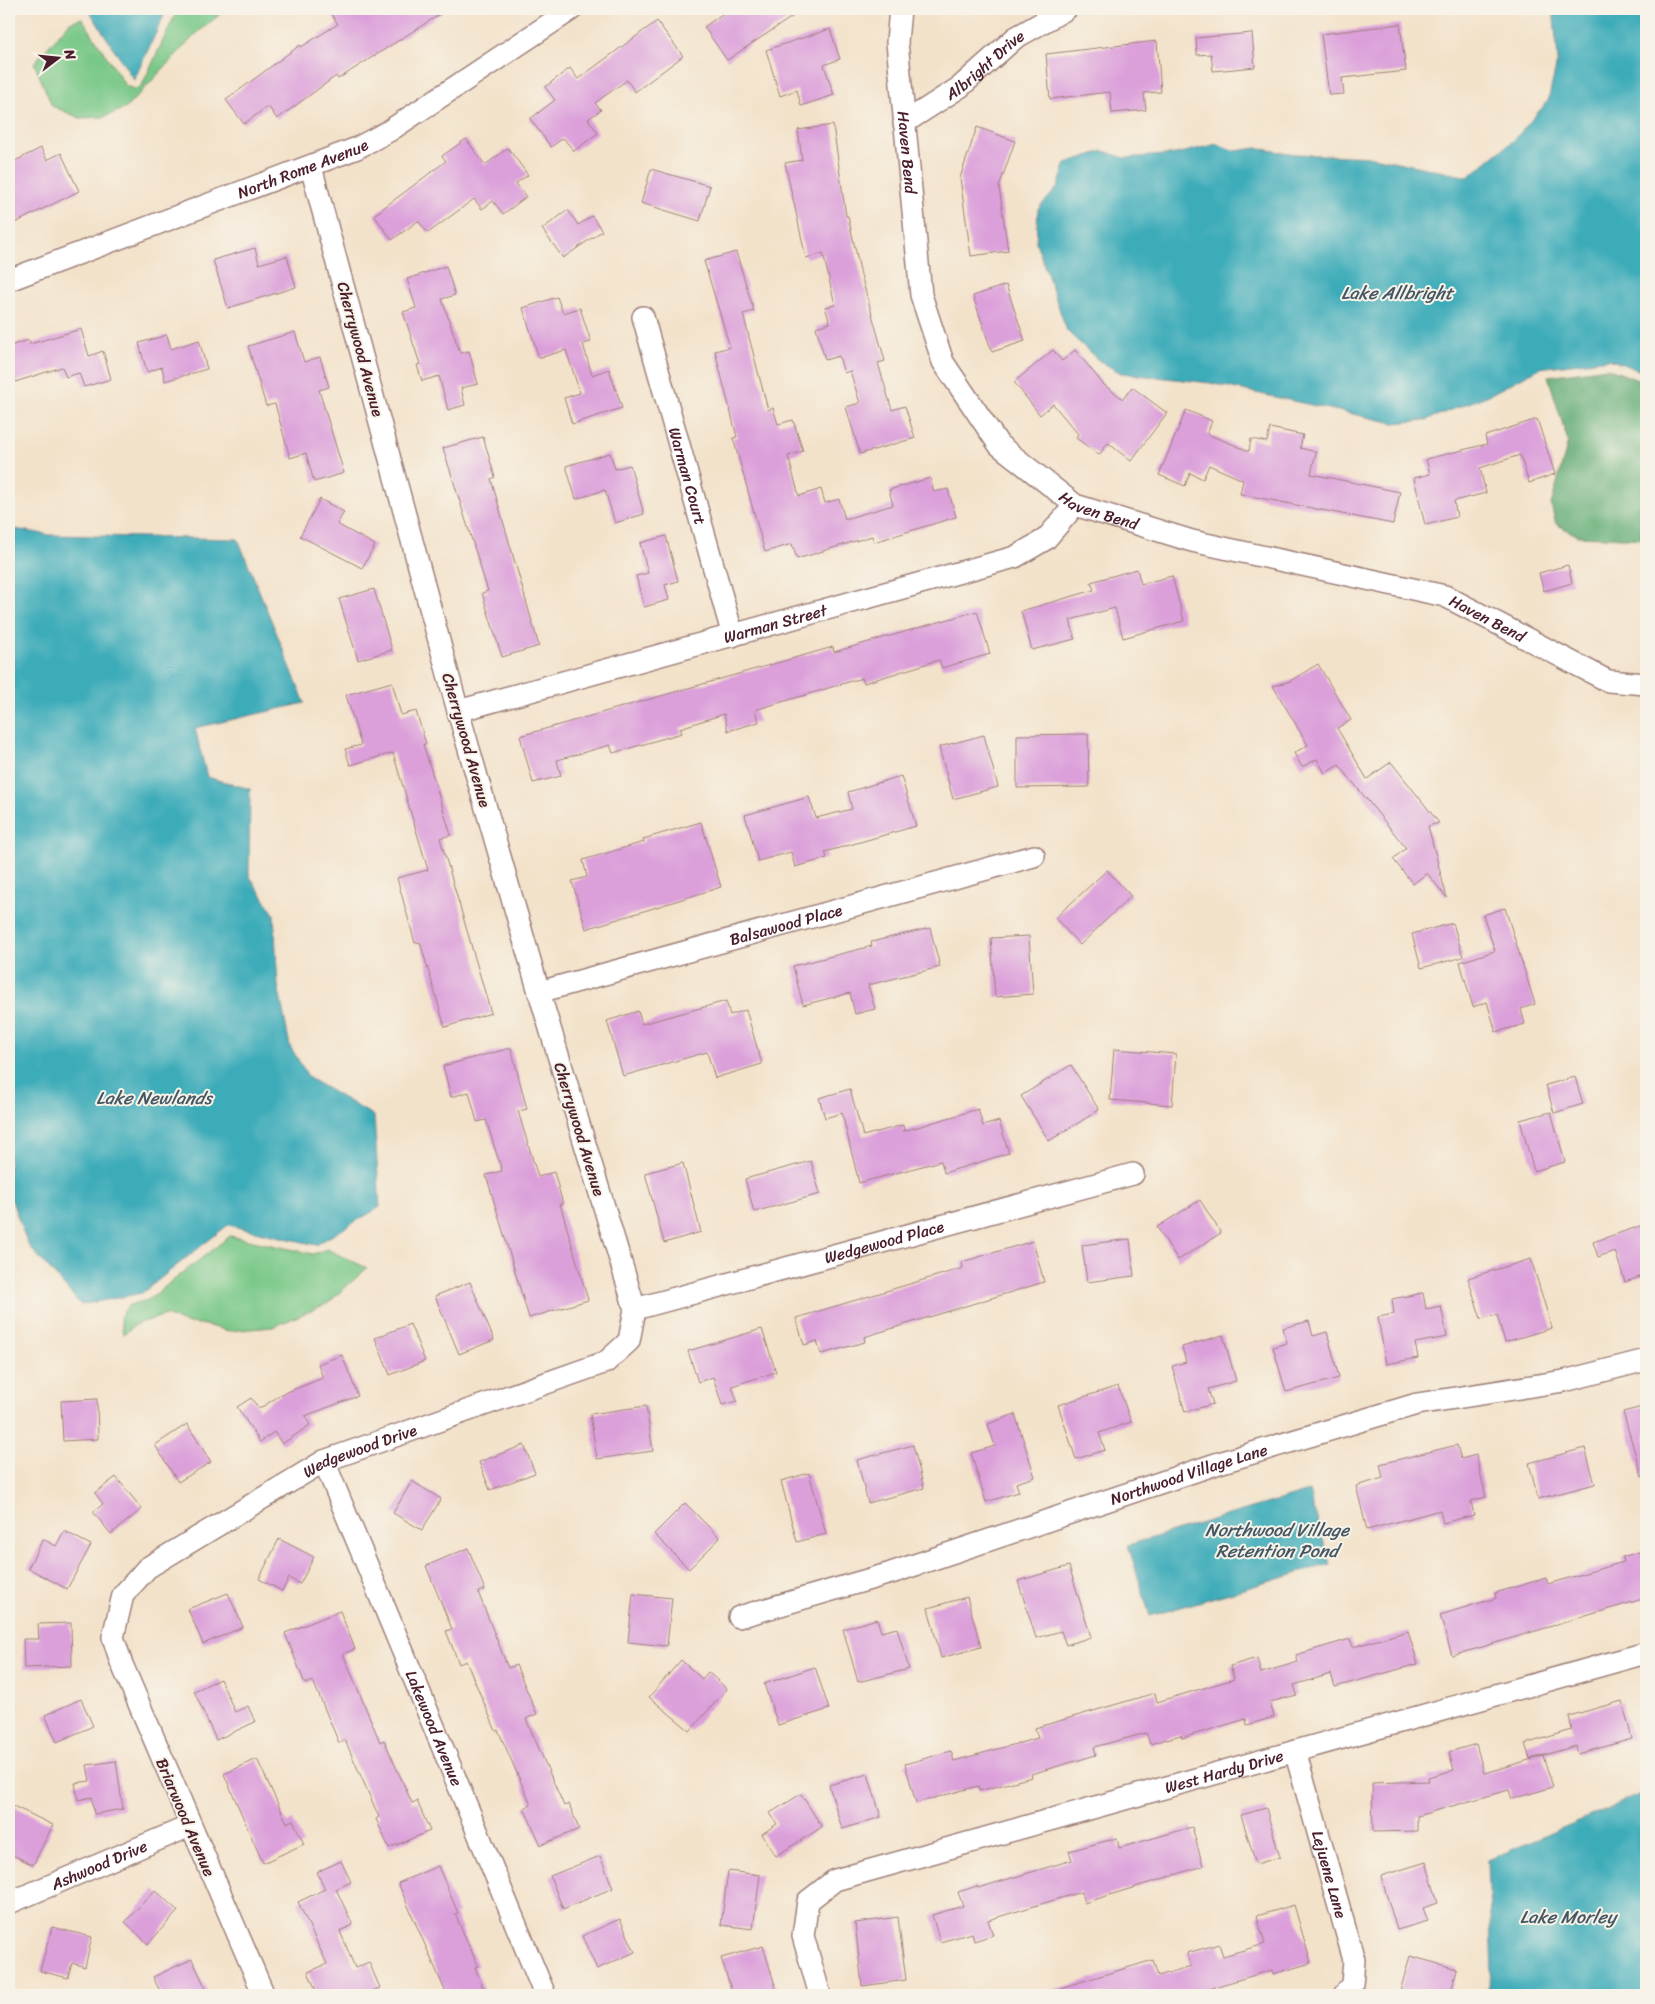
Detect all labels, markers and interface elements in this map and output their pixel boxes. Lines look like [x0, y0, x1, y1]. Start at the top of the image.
street label: Albright Drive [939, 22, 1030, 109]
north arrow [32, 32, 82, 82]
text: N [56, 45, 83, 63]
street label: Haven Bend [889, 110, 925, 197]
street label: North Rome Avenue [233, 130, 374, 207]
water label: Lake Allbright [1341, 277, 1455, 309]
street label: Cherrywood Avenue [329, 278, 393, 420]
street label: Warman Court [660, 424, 715, 528]
street label: Haven Bend [1052, 483, 1143, 539]
street label: Haven Bend [1444, 587, 1532, 651]
street label: Warman Street [720, 596, 831, 652]
street label: Cherrywood Avenue [433, 669, 500, 811]
street label: Balsawood Place [726, 895, 846, 954]
street label: Cherrywood Avenue [545, 1059, 614, 1200]
water label: Lake Newlands [96, 1082, 214, 1114]
street label: Wedgewood Place [821, 1212, 948, 1272]
street label: Wedgewood Drive [297, 1415, 421, 1486]
street label: Northwood Village Lane [1106, 1435, 1271, 1514]
water label: Northwood Village Retention Pond [1205, 1514, 1351, 1567]
street label: Lakewood Avenue [397, 1666, 471, 1791]
street label: West Hardy Drive [1161, 1741, 1287, 1802]
street label: Briarwood Avenue [147, 1753, 224, 1881]
street label: Lejuene Lane [1303, 1827, 1356, 1922]
street label: Ashwood Drive [46, 1832, 152, 1899]
water label: Lake Morley [1520, 1901, 1619, 1933]

